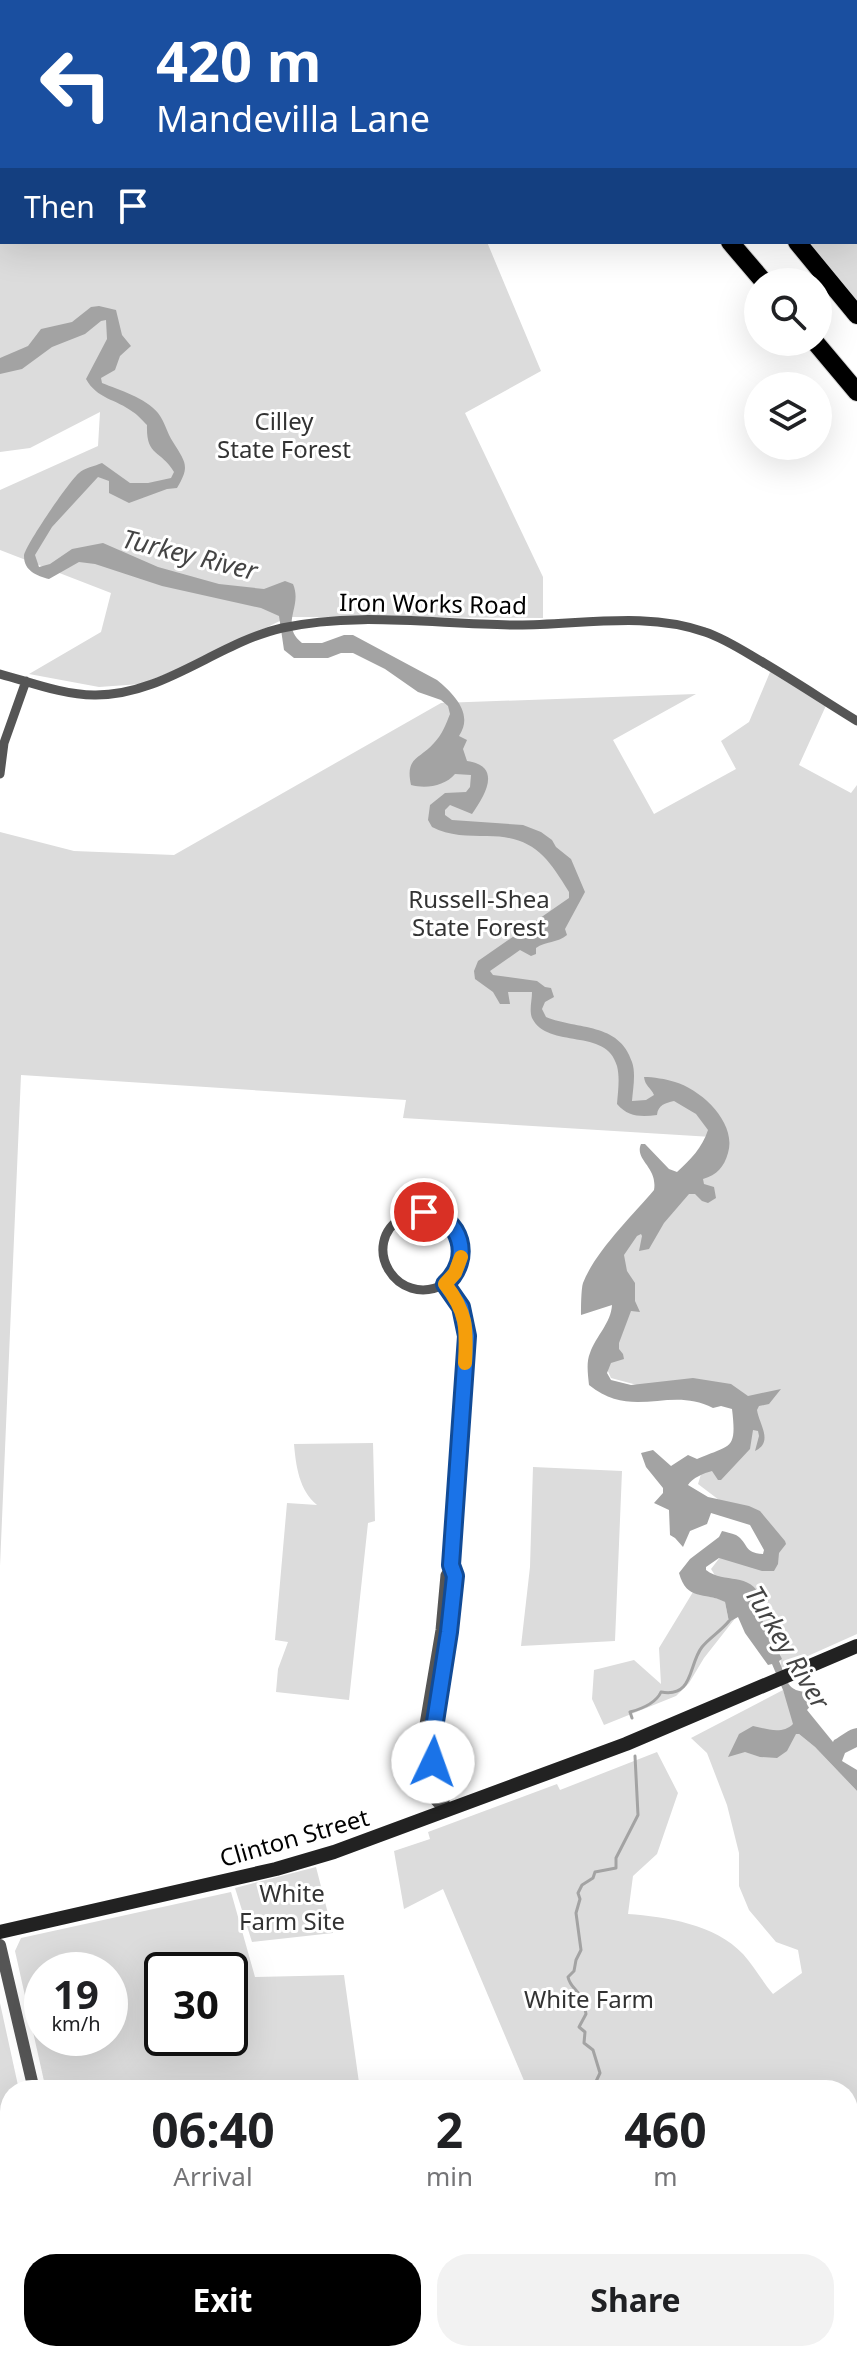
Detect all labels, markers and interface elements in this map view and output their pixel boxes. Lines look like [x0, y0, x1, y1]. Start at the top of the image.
text: 420 m [156, 22, 321, 98]
icon: left [24, 32, 128, 136]
text: Mandevilla Lane [156, 94, 430, 143]
icon: arrive [111, 184, 155, 228]
text: Then [24, 186, 95, 227]
map controls [744, 268, 832, 460]
button: search [744, 268, 832, 356]
button: layers [744, 372, 832, 460]
park label: Cilley State Forest [217, 404, 351, 465]
water label: Turkey River [119, 520, 263, 589]
street label: Iron Works Road [339, 585, 527, 621]
park label: Russell-Shea State Forest [408, 882, 550, 943]
pin [390, 1178, 458, 1246]
icon: arrive [402, 1190, 446, 1234]
water label: Turkey River [737, 1579, 840, 1717]
position arrow [391, 1720, 475, 1804]
street label: Clinton Street [216, 1800, 373, 1874]
park label: White Farm Site [239, 1876, 345, 1937]
speed limit sign: 30 [144, 1952, 248, 2056]
text: 19 [53, 1966, 99, 2021]
park label: White Farm [524, 1982, 654, 2015]
text: km/h [51, 2010, 101, 2037]
text: 06:40 [151, 2097, 275, 2162]
text: 2 [436, 2097, 463, 2162]
text: 460 [624, 2097, 707, 2162]
text: Arrival [173, 2158, 253, 2194]
text: min [426, 2158, 473, 2194]
text: m [653, 2158, 678, 2194]
button: Exit [24, 2254, 421, 2346]
button: Share [437, 2254, 834, 2346]

